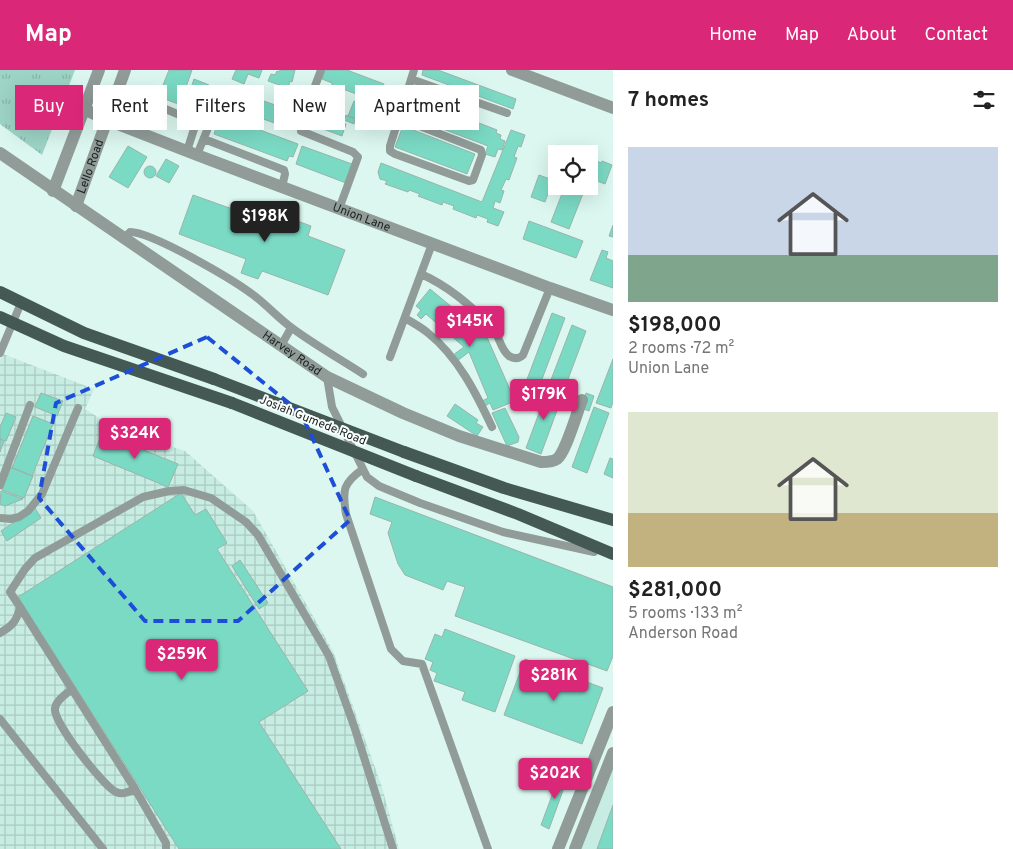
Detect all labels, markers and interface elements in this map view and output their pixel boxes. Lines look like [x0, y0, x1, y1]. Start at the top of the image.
text: Map [25, 20, 72, 50]
text: Home [709, 24, 757, 47]
text: Map [785, 24, 819, 47]
text: About [847, 24, 896, 47]
text: Contact [924, 24, 988, 47]
chip: Buy [15, 85, 83, 130]
chip: Rent [93, 85, 167, 130]
chip: Filters [177, 85, 264, 130]
chip: New [274, 85, 345, 130]
chip: Apartment [355, 85, 479, 130]
icon: filters [970, 86, 998, 114]
text: 7 homes [628, 87, 709, 114]
street label: Lello Road [74, 137, 108, 196]
map controls [548, 145, 598, 195]
button: locate [548, 145, 598, 195]
icon: home [768, 179, 858, 269]
pin: $198K [230, 200, 300, 243]
street label: Union Lane [330, 200, 393, 236]
text: $198K [241, 207, 289, 227]
pin: $145K [435, 306, 505, 348]
text: $145K [446, 312, 494, 332]
text: $198,000 [628, 312, 722, 339]
street label: Harvey Road [259, 328, 324, 380]
text: 2 rooms · 72 m² [628, 339, 734, 359]
text: Union Lane [628, 359, 709, 379]
pin: $179K [509, 378, 579, 421]
text: $179K [521, 385, 567, 405]
street label: Josiah Gumede Road [257, 392, 368, 450]
pin: $324K [100, 418, 170, 460]
text: $324K [110, 424, 160, 444]
icon: home [768, 444, 858, 534]
text: $281,000 [628, 577, 722, 604]
text: 5 rooms · 133 m² [628, 604, 742, 624]
text: Anderson Road [628, 624, 738, 644]
pin: $259K [147, 638, 217, 681]
text: $259K [157, 645, 207, 665]
pin: $281K [519, 660, 589, 702]
text: $281K [530, 666, 578, 686]
pin: $202K [520, 758, 590, 800]
text: $202K [529, 764, 581, 784]

